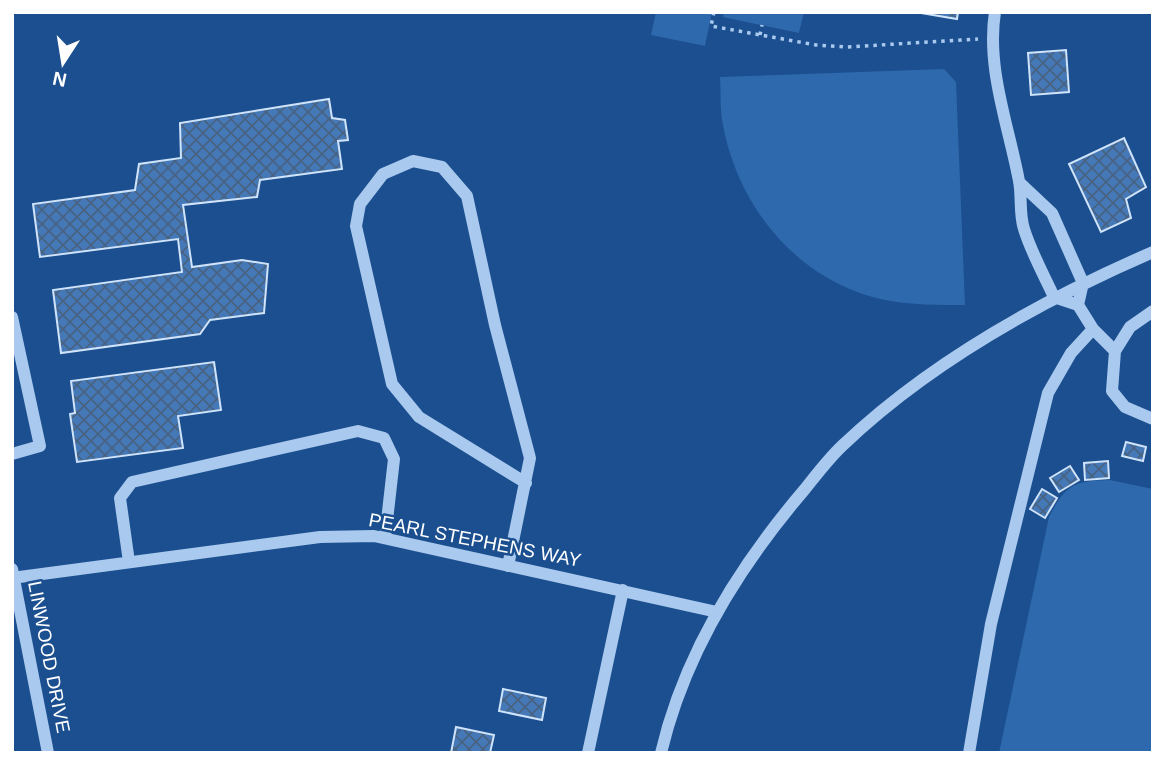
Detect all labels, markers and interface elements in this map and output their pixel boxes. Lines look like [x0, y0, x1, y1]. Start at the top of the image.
north arrow [28, 28, 98, 98]
text: N [51, 67, 68, 91]
street label: PEARL STEPHENS WAY [367, 509, 583, 571]
street label: LINWOOD DRIVE [24, 579, 74, 735]

